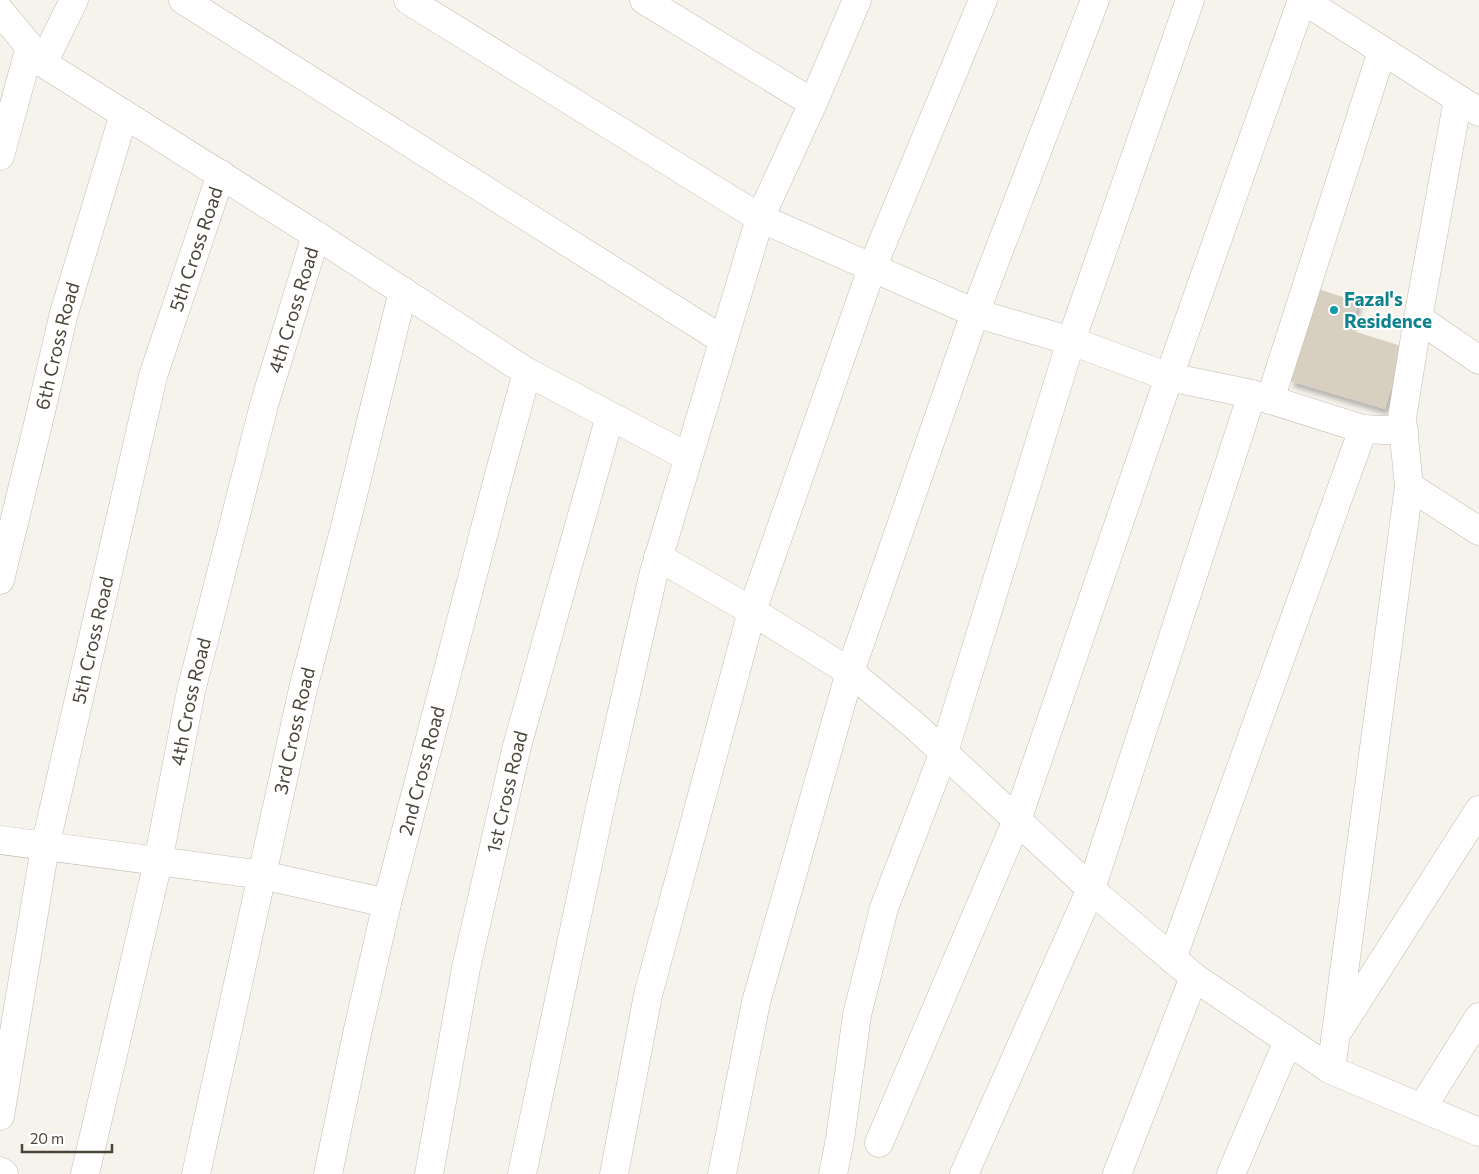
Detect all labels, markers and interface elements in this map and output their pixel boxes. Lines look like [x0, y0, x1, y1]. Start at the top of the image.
street label: 5th Cross Road [164, 184, 227, 314]
street label: 4th Cross Road [262, 244, 323, 376]
street label: 6th Cross Road [30, 279, 84, 412]
place label: Fazal's Residence [1344, 287, 1432, 332]
marker: Fazal's Residence [1328, 304, 1340, 316]
street label: 5th Cross Road [66, 574, 118, 706]
street label: 4th Cross Road [165, 635, 215, 768]
street label: 3rd Cross Road [268, 665, 319, 796]
street label: 2nd Cross Road [393, 704, 449, 838]
street label: 1st Cross Road [481, 728, 532, 855]
scale bar [22, 1122, 112, 1154]
text: 20 m [30, 1129, 64, 1147]

